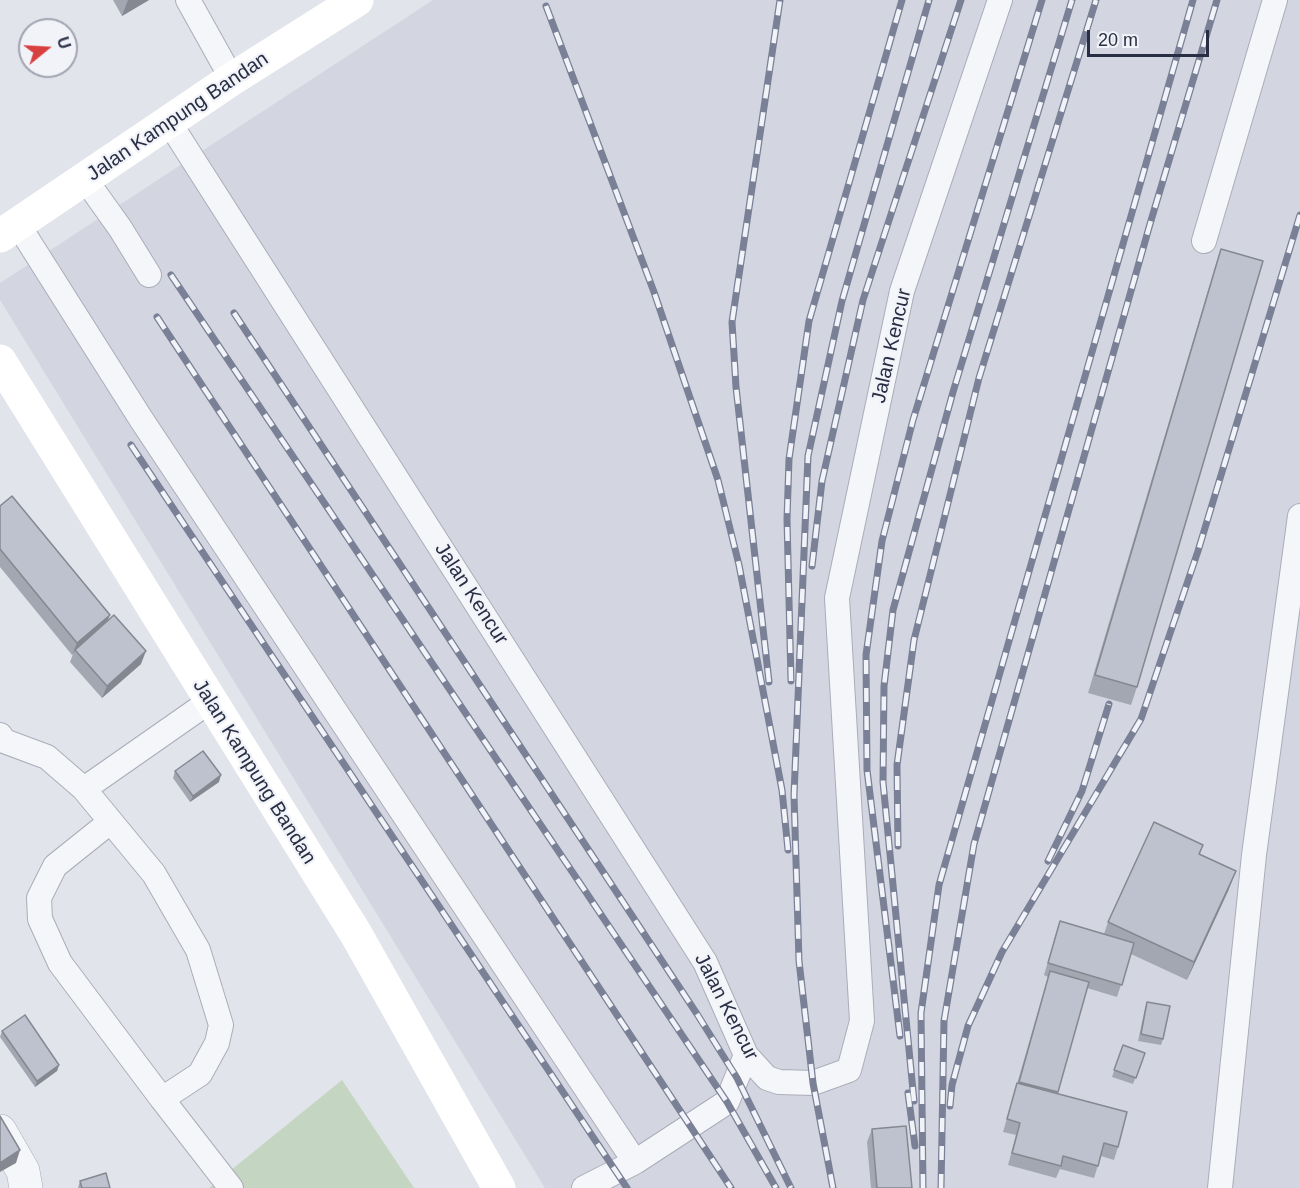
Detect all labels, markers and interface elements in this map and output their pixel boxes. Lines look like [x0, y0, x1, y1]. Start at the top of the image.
north arrow [18, 18, 78, 78]
scale bar [1090, 18, 1212, 56]
text: 20 m [1098, 30, 1138, 50]
text: U [54, 35, 74, 51]
street label: Jalan Kampung Bandan [83, 47, 273, 187]
street label: Jalan Kencur [867, 286, 917, 406]
street label: Jalan Kencur [429, 539, 513, 649]
street label: Jalan Kampung Bandan [187, 675, 321, 869]
street label: Jalan Kencur [689, 950, 763, 1064]

